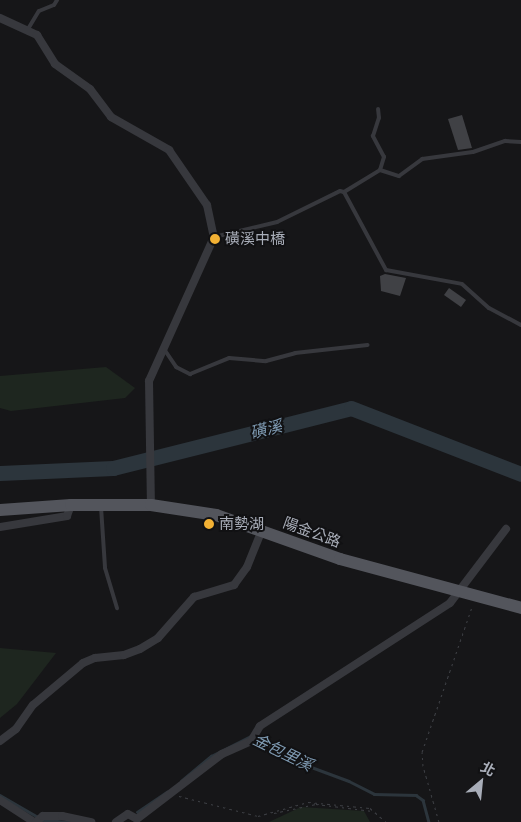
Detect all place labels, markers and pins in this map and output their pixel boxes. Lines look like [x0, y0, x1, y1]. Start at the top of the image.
place label: 磺溪中橋 [225, 230, 285, 248]
marker: 磺溪中橋 [209, 233, 221, 245]
place label: 南勢湖 [219, 515, 264, 533]
marker: 南勢湖 [203, 518, 215, 530]

